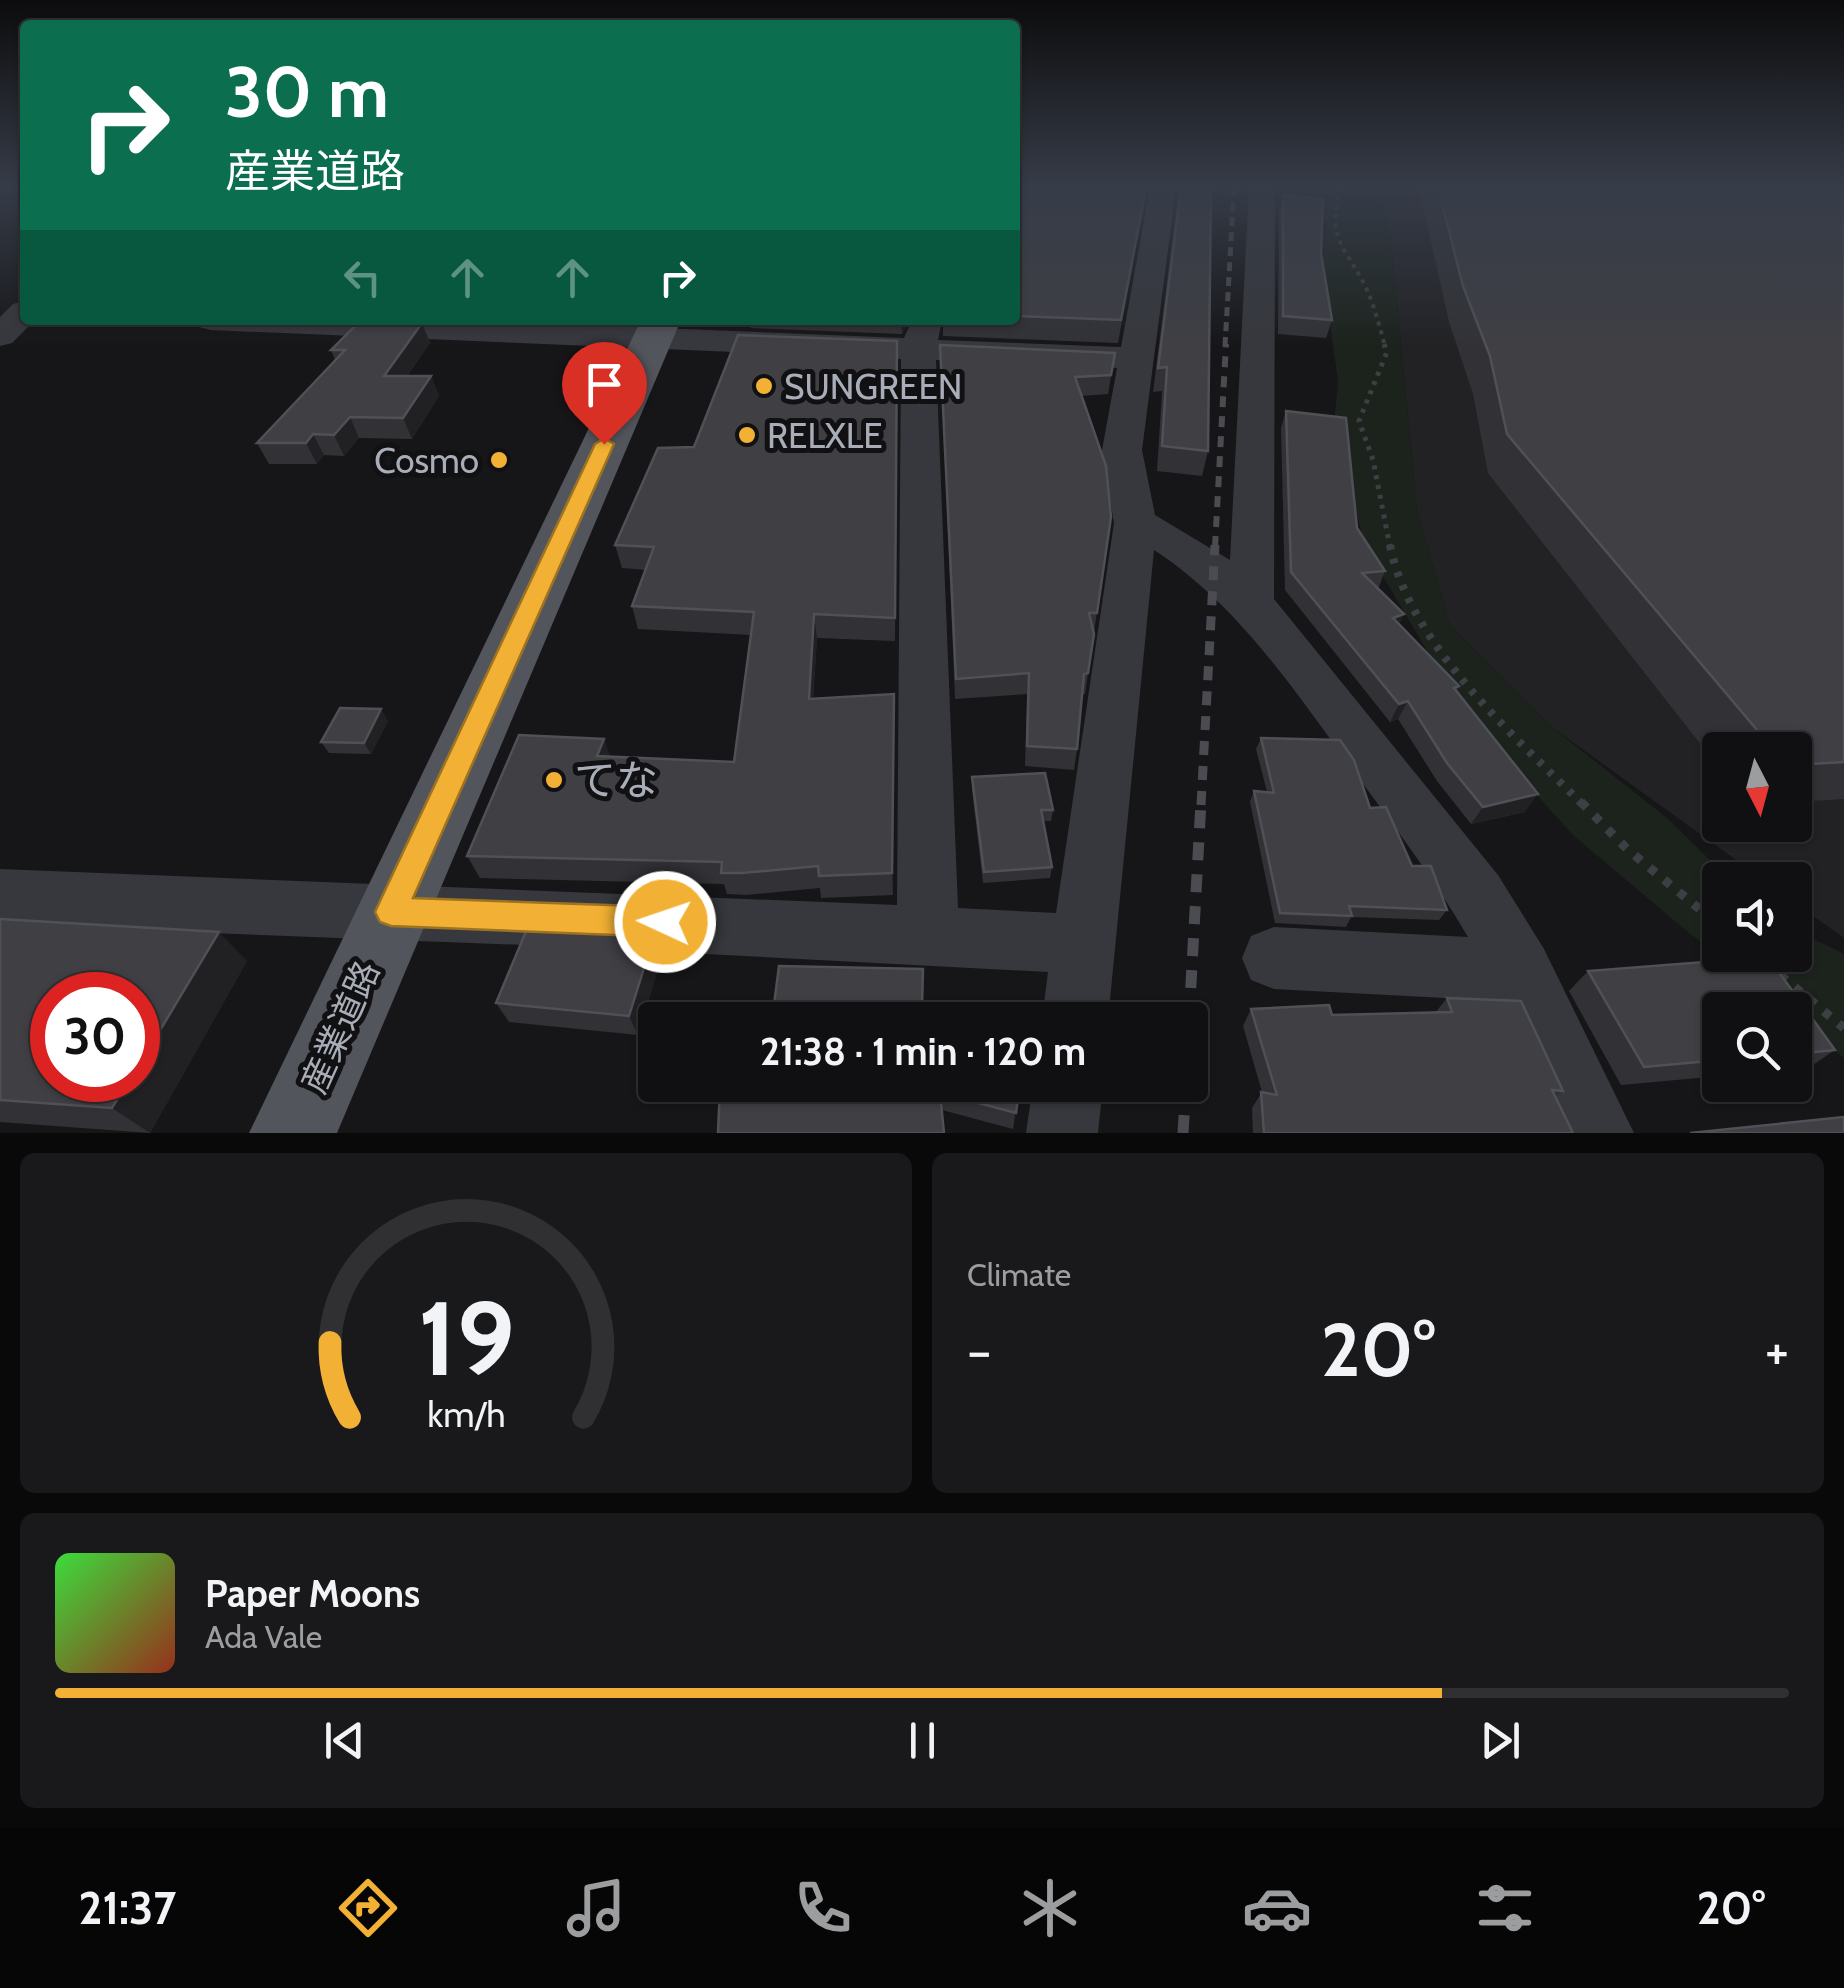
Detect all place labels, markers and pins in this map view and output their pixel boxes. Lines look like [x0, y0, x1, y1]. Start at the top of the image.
pin [562, 342, 647, 445]
place label: SUNGREEN [784, 365, 962, 408]
marker: SUNGREEN [753, 375, 775, 397]
place label: RELXLE [767, 414, 883, 457]
marker: RELXLE [736, 424, 758, 446]
place label: Cosmo [374, 439, 479, 482]
marker: Cosmo [488, 449, 510, 471]
place label: てな [574, 754, 658, 806]
marker: てな [543, 769, 565, 791]

